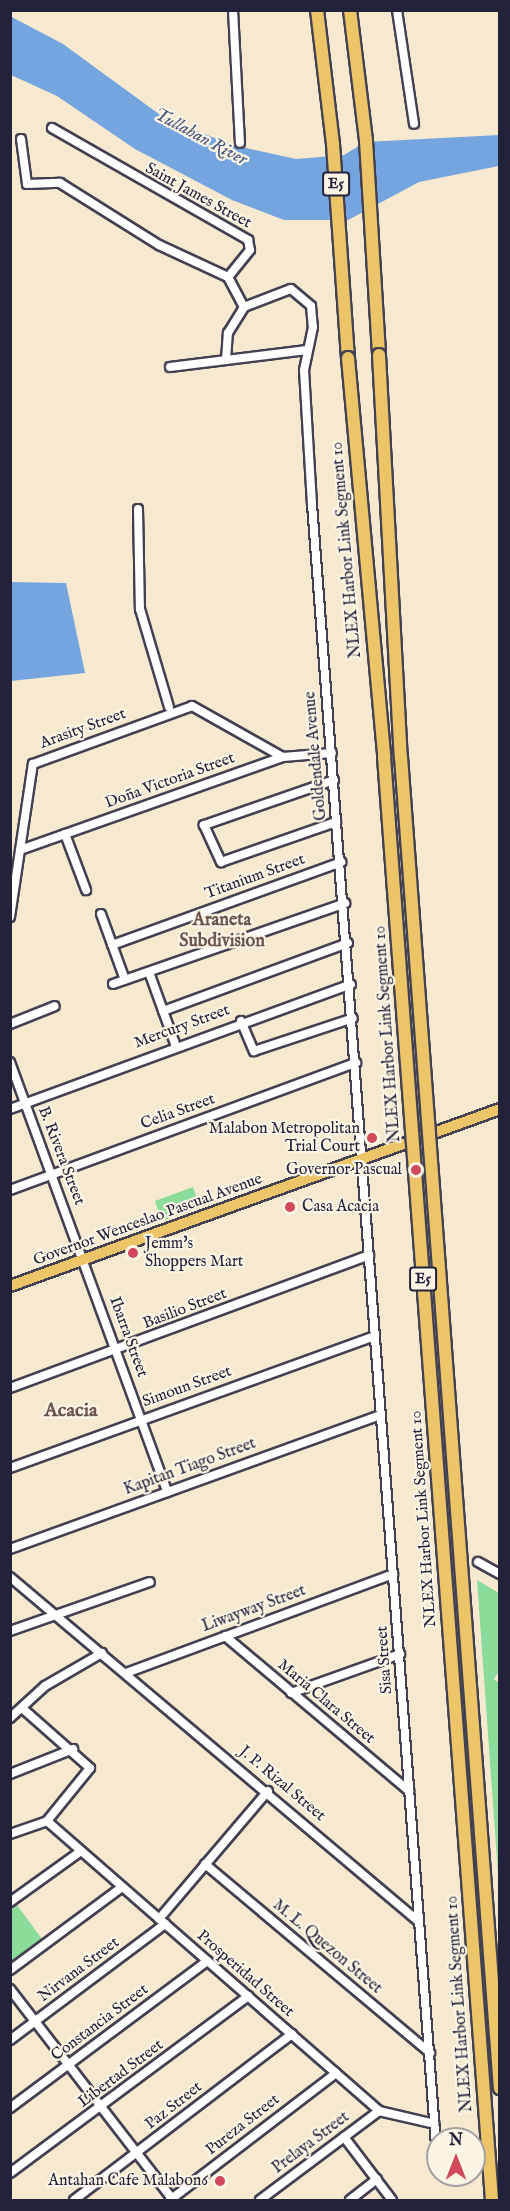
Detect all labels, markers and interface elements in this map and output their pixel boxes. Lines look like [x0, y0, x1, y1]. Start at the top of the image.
water label: Tullahan River [150, 104, 250, 172]
street label: Saint James Street [142, 159, 254, 233]
road number: E5 [321, 172, 351, 196]
street label: NLEX Harbor Link Segment 10 [328, 441, 366, 659]
street label: Goldendale Avenue [301, 691, 331, 821]
street label: Arasity Street [37, 705, 129, 753]
street label: Doña Victoria Street [103, 749, 237, 813]
street label: Titanium Street [202, 850, 308, 904]
district label: Araneta Subdivision [179, 911, 265, 954]
street label: NLEX Harbor Link Segment 10 [371, 925, 405, 1143]
street label: Mercury Street [132, 1001, 232, 1053]
street label: Celia Street [138, 1090, 218, 1134]
street label: B. Rivera Street [33, 1104, 89, 1208]
place label: Malabon Metropolitan Trial Court [209, 1119, 360, 1157]
marker: Malabon Metropolitan Trial Court [365, 1131, 379, 1145]
place label: Governor Pascual [286, 1160, 402, 1180]
marker: Governor Pascual [407, 1161, 425, 1179]
street label: Governor Wenceslao Pascual Avenue [31, 1170, 265, 1270]
place label: Casa Acacia [302, 1197, 379, 1217]
marker: Casa Acacia [283, 1200, 297, 1214]
place label: Jemm's Shoppers Mart [145, 1234, 243, 1272]
marker: Jemm's Shoppers Mart [126, 1246, 140, 1260]
road number: E5 [408, 1267, 438, 1291]
street label: Basilio Street [141, 1284, 229, 1334]
street label: Ibarra Street [105, 1294, 151, 1380]
street label: Simoun Street [140, 1362, 234, 1412]
district label: Acacia [44, 1398, 98, 1422]
street label: NLEX Harbor Link Segment 10 [407, 1410, 441, 1628]
street label: Kapitan Tiago Street [121, 1434, 259, 1500]
street label: Liwayway Street [199, 1581, 309, 1637]
street label: Sisa Street [373, 1625, 397, 1695]
street label: Maria Clara Street [273, 1656, 379, 1748]
street label: J. P. Rizal Street [235, 1742, 329, 1826]
street label: NLEX Harbor Link Segment 10 [443, 1895, 477, 2113]
street label: M. L. Quezon Street [268, 1896, 386, 1998]
street label: Prosperidad Street [192, 1927, 298, 2021]
street label: Nirvana Street [35, 1933, 123, 2007]
street label: Constancia Street [48, 1980, 152, 2066]
street label: Libertad Street [75, 2036, 167, 2112]
street label: Paz Street [142, 2078, 206, 2134]
street label: Pureza Street [202, 2090, 284, 2160]
street label: Prelaya Street [269, 2108, 353, 2178]
north arrow [426, 2127, 486, 2187]
text: N [449, 2131, 463, 2151]
place label: Antahan Cafe Malabon6 [48, 2171, 208, 2191]
marker: Antahan Cafe Malabon6 [213, 2174, 227, 2188]

